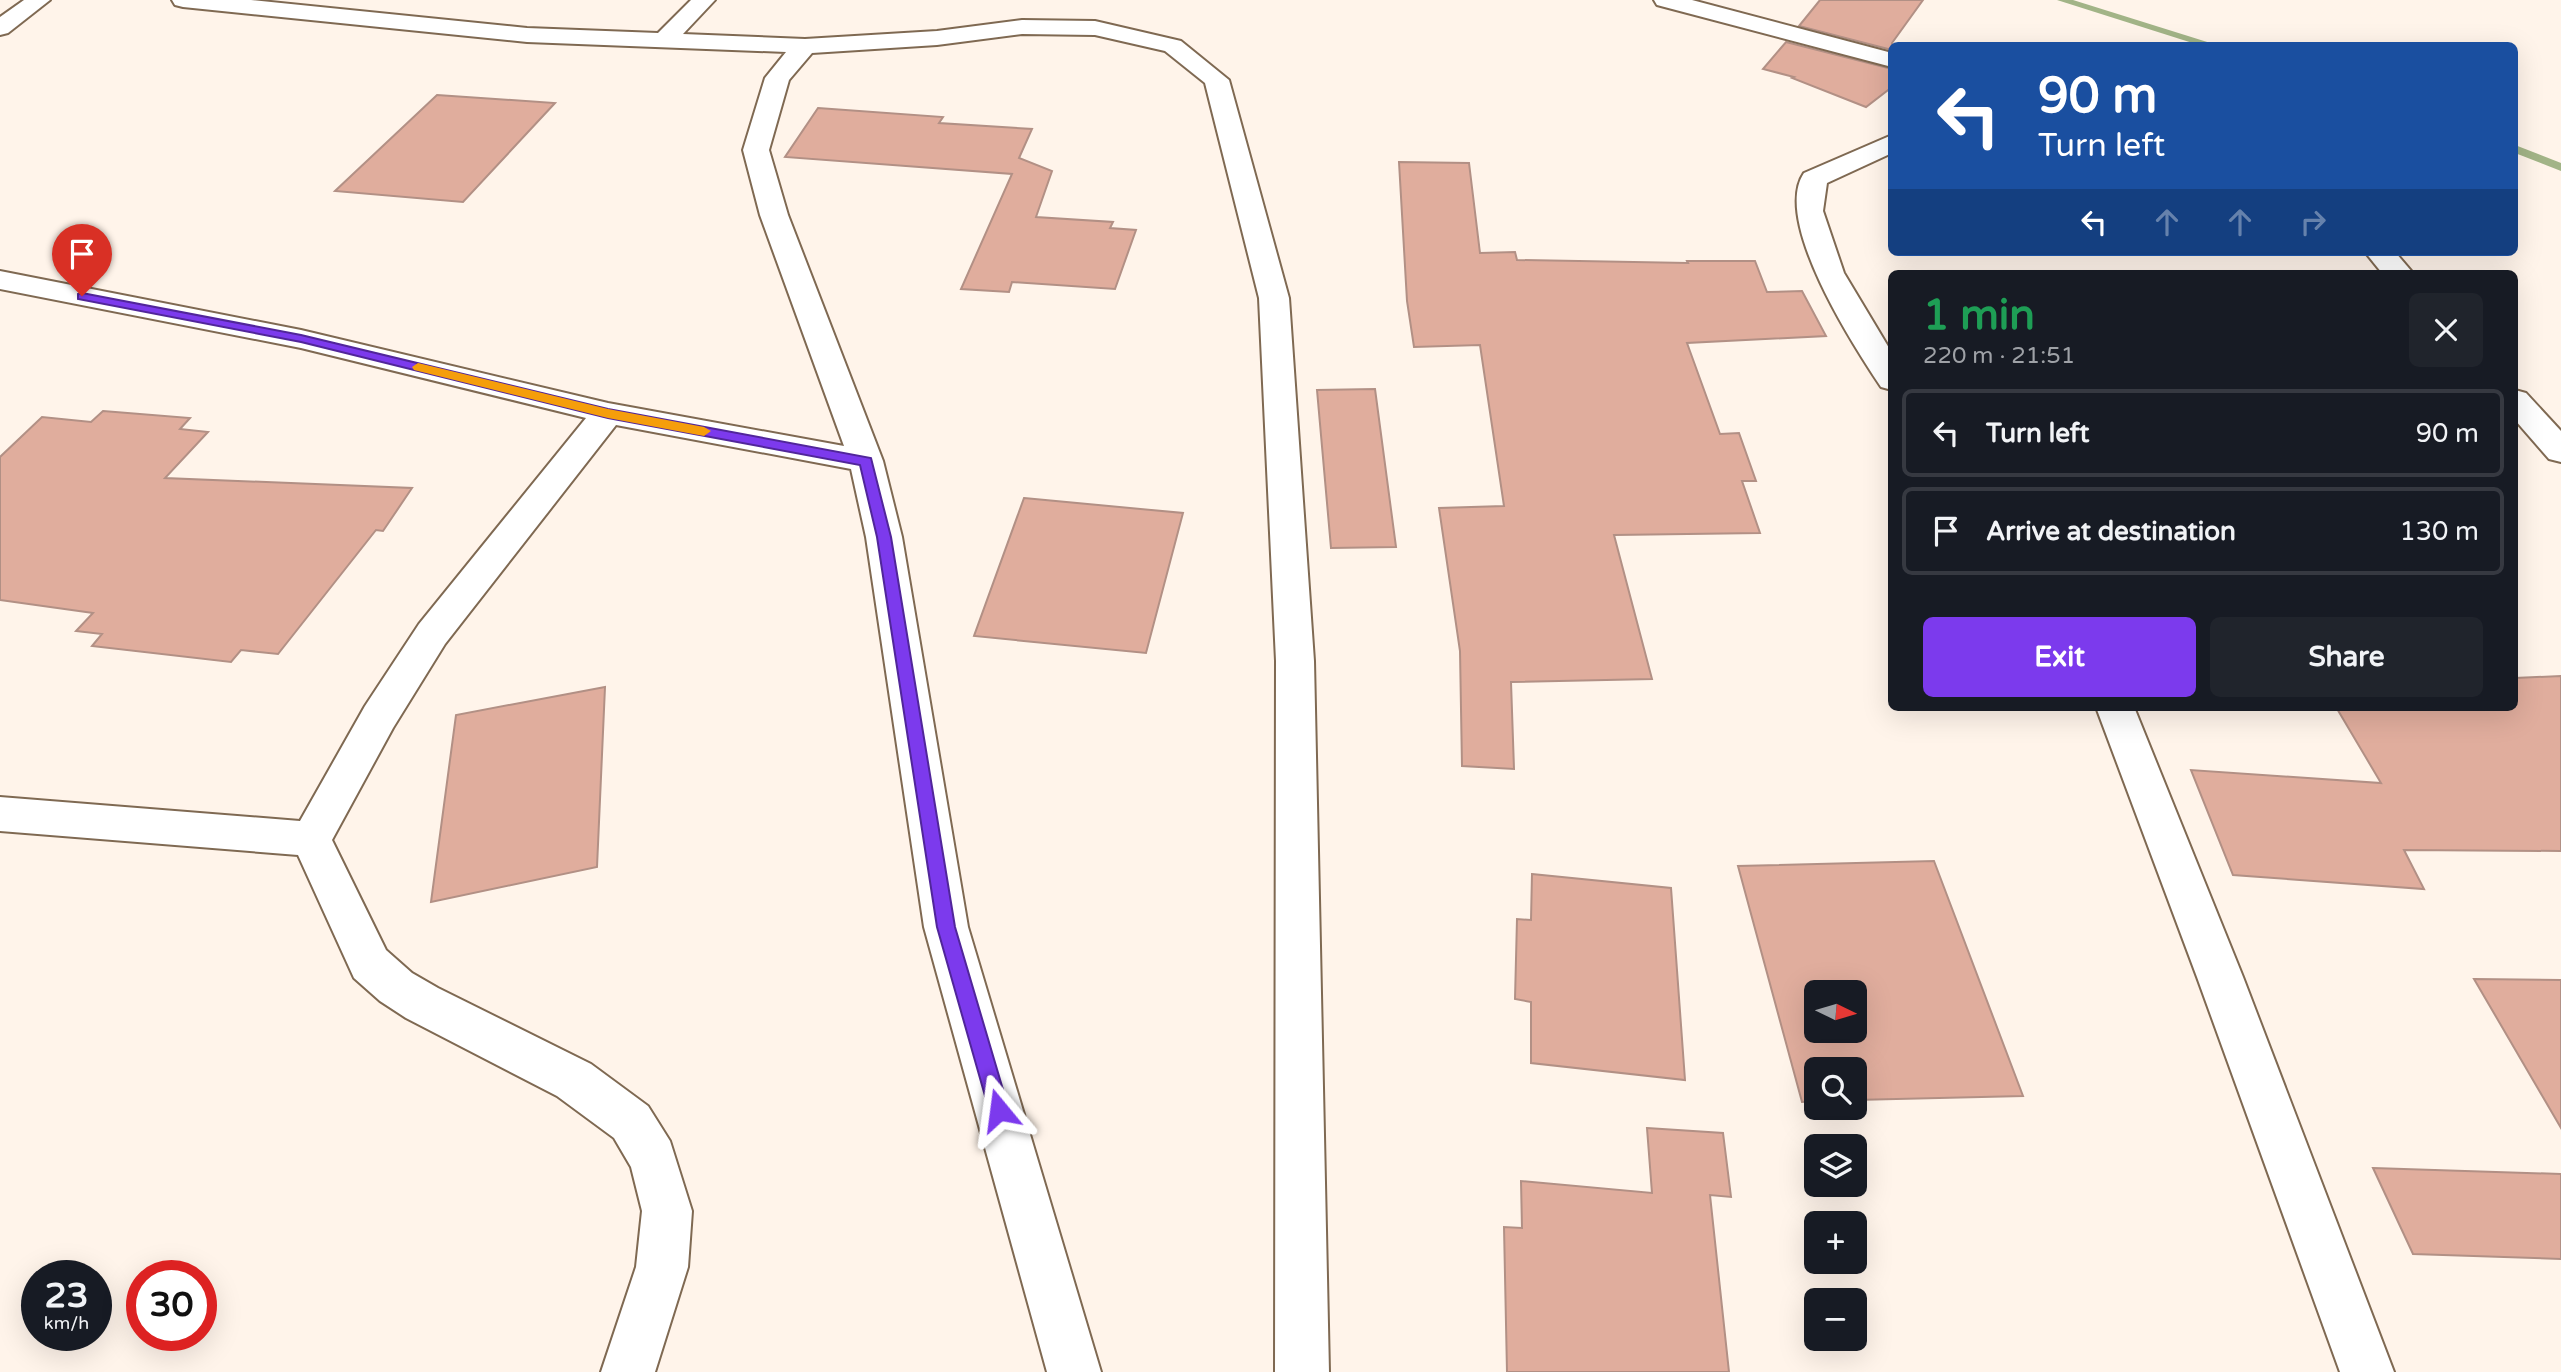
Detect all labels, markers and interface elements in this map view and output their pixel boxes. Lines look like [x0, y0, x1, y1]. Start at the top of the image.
text: 90 m [2038, 67, 2157, 126]
icon: left [1923, 70, 2014, 161]
text: Turn left [2038, 127, 2165, 165]
icon: left [2075, 203, 2113, 241]
icon: ahead [2148, 203, 2186, 241]
icon: ahead [2221, 203, 2259, 241]
icon: right [2294, 203, 2332, 241]
pin [52, 224, 112, 296]
icon: arrive [63, 235, 101, 273]
text: 1 min [1923, 290, 2035, 341]
button: close [2409, 293, 2483, 367]
text: 220 m · 21:51 [1923, 342, 2075, 370]
icon: left [1927, 414, 1965, 452]
text: Turn left [1986, 418, 2089, 449]
text: 90 m [2416, 418, 2479, 449]
icon: arrive [1927, 512, 1965, 550]
text: Arrive at destination [1986, 516, 2236, 547]
text: 130 m [2399, 516, 2479, 547]
button: Exit [1923, 617, 2196, 697]
button: Share [2210, 617, 2483, 697]
north arrow [1804, 980, 1867, 1043]
map controls [1804, 980, 1867, 1351]
button: search [1804, 1057, 1867, 1120]
position arrow [962, 1073, 1036, 1147]
button: layers [1804, 1134, 1867, 1197]
button: + [1804, 1211, 1867, 1274]
speed limit sign: 30 [126, 1260, 217, 1351]
text: 23 [45, 1275, 88, 1317]
button: − [1804, 1288, 1867, 1351]
text: km/h [44, 1312, 89, 1334]

